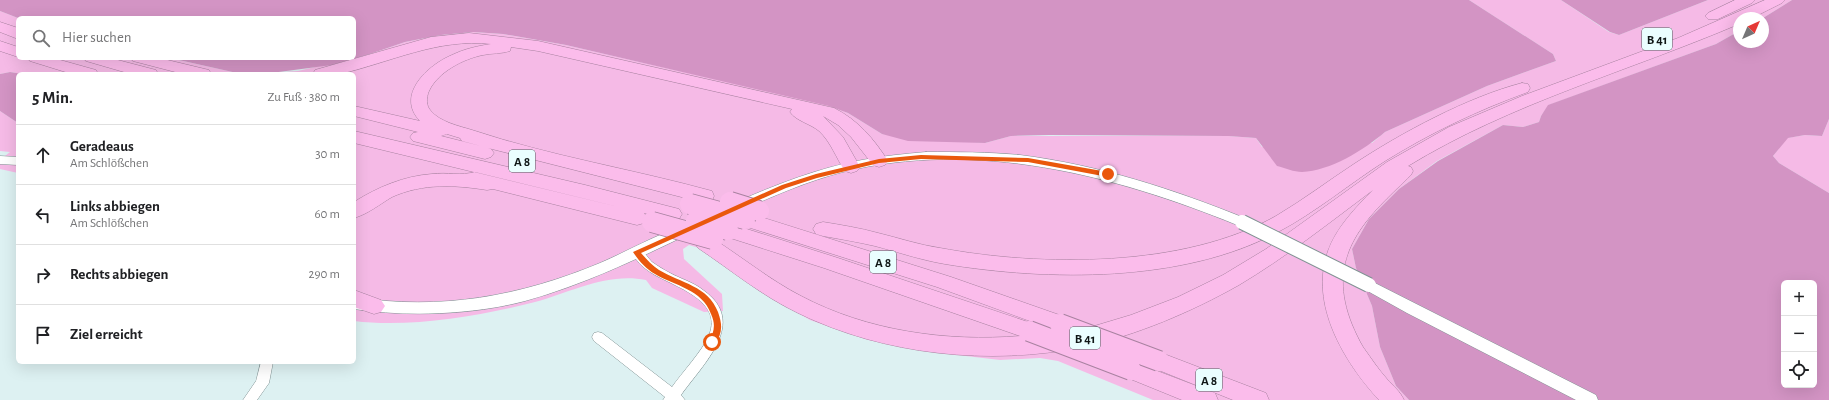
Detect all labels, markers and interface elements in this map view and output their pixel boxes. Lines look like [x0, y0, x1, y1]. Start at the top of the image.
north arrow [1733, 12, 1769, 48]
search box [16, 16, 356, 60]
icon: search [30, 27, 52, 49]
road number: B 41 [1642, 28, 1672, 50]
text: Hier suchen [62, 30, 132, 45]
text: 5 Min. [32, 89, 73, 106]
text: Zu Fuß · 380 m [268, 91, 340, 104]
text: Geradeaus [70, 139, 134, 154]
icon: ahead [32, 144, 54, 166]
text: 30 m [315, 148, 340, 161]
road number: A 8 [509, 150, 535, 172]
text: Am Schlößchen [70, 157, 149, 170]
route end [1099, 165, 1117, 183]
text: Links abbiegen [70, 199, 160, 214]
icon: left [32, 204, 54, 226]
text: 60 m [314, 208, 340, 221]
text: Am Schlößchen [70, 217, 149, 230]
road number: A 8 [870, 251, 896, 273]
icon: right [32, 264, 54, 286]
text: Rechts abbiegen [70, 267, 168, 282]
text: 290 m [309, 268, 340, 281]
map controls [1781, 280, 1817, 388]
button: + [1781, 280, 1817, 316]
button: − [1781, 316, 1817, 352]
icon: arrive [32, 324, 54, 346]
text: Ziel erreicht [70, 327, 143, 342]
road number: B 41 [1070, 327, 1100, 349]
route start [703, 333, 721, 351]
button: locate [1781, 352, 1817, 388]
road number: A 8 [1196, 369, 1222, 391]

